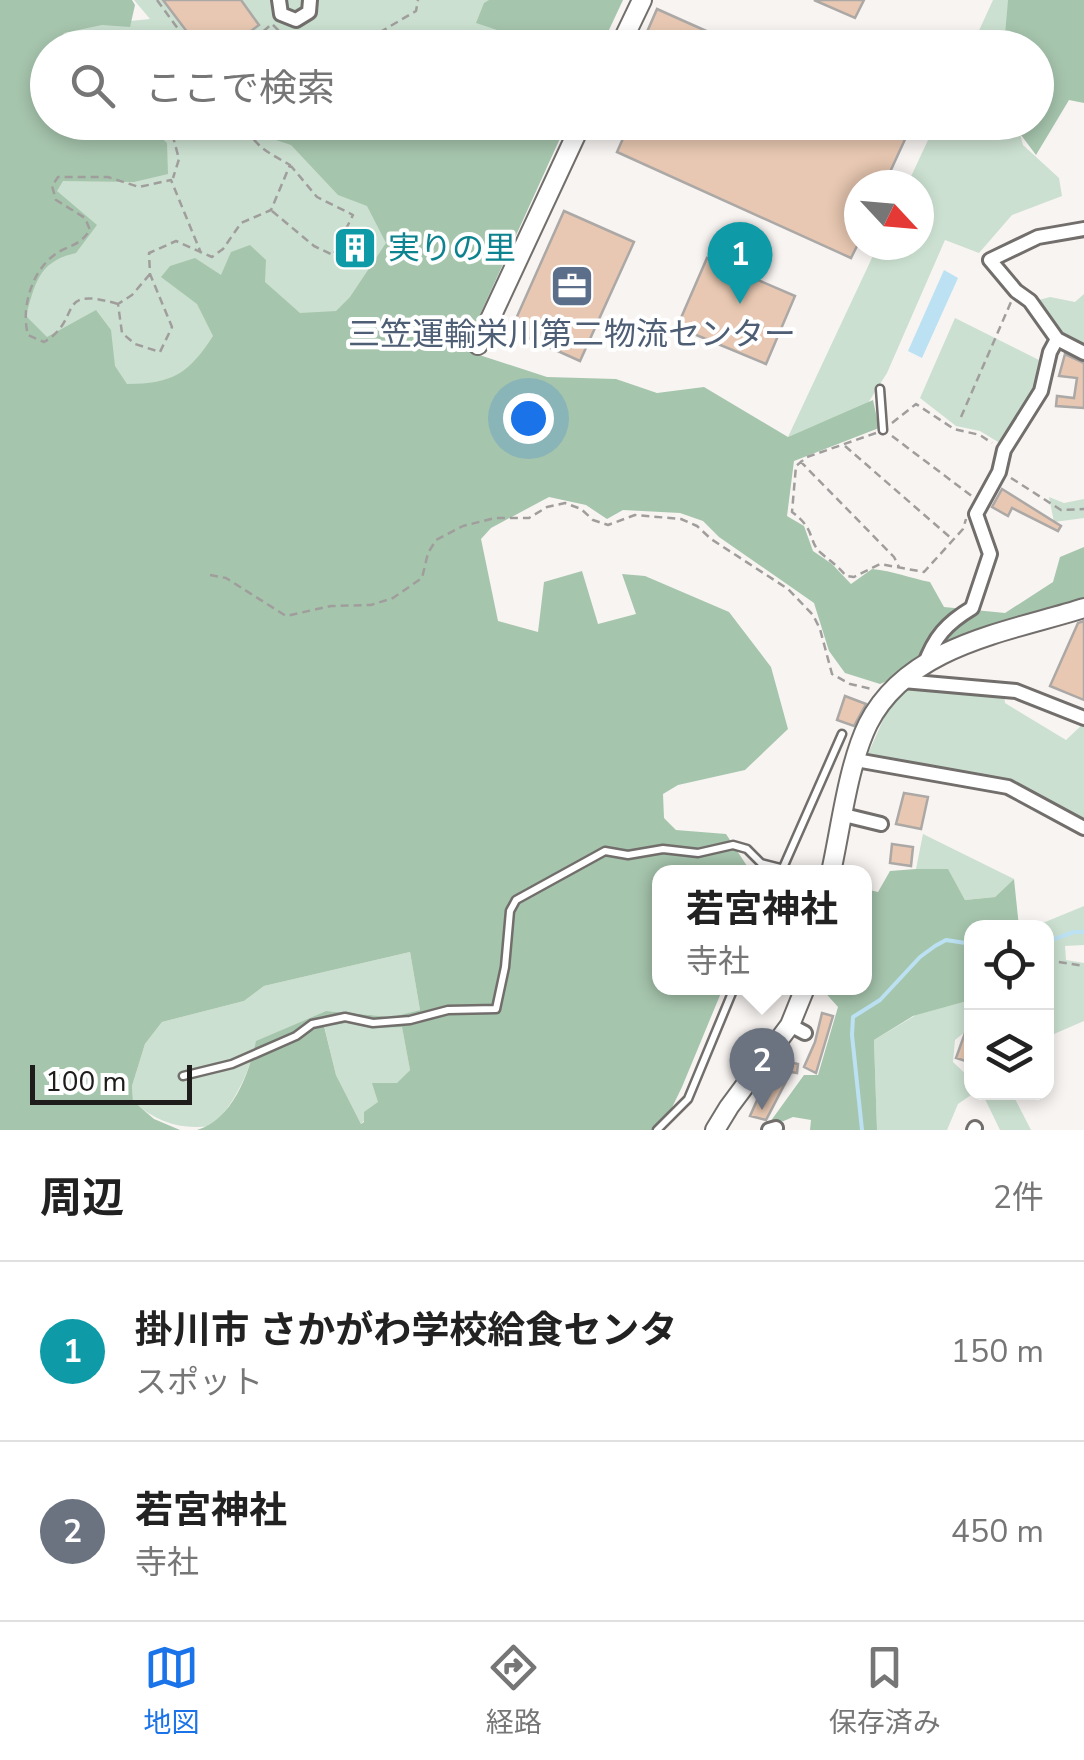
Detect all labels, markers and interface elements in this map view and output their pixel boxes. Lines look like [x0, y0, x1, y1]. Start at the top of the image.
search box [30, 30, 1054, 140]
icon: search [65, 58, 120, 113]
text: ここで検索 [145, 63, 335, 114]
north arrow [844, 170, 934, 260]
pin: 1 [708, 222, 772, 304]
building icon: 実りの里 [332, 225, 378, 271]
place label: 実りの里 [388, 227, 516, 270]
office icon: 三笠運輸栄川第二物流センター [549, 263, 595, 309]
place label: 三笠運輸栄川第二物流センター [348, 313, 796, 356]
your location [503, 393, 554, 444]
popup [652, 865, 872, 995]
text: 若宮神社 [686, 884, 838, 935]
map controls [964, 920, 1054, 1100]
button: locate [964, 920, 1054, 1010]
text: 寺社 [686, 940, 750, 983]
button: layers [964, 1010, 1054, 1100]
pin: 2 [730, 1028, 794, 1110]
scale bar [30, 1060, 192, 1104]
text: 100 m [45, 1063, 127, 1101]
text: 周辺 [40, 1170, 124, 1227]
text: 2件 [993, 1176, 1044, 1219]
text: 掛川市 さかがわ学校給食センタ [135, 1305, 677, 1356]
text: 1 [63, 1330, 82, 1373]
text: 150 m [951, 1330, 1044, 1373]
text: スポット [135, 1361, 263, 1404]
text: 若宮神社 [135, 1485, 287, 1536]
text: 2 [63, 1510, 82, 1553]
text: 450 m [951, 1510, 1044, 1553]
text: 寺社 [135, 1541, 199, 1584]
tab: 地図 [143, 1640, 199, 1742]
tab: 経路 [486, 1640, 542, 1742]
tab: 保存済み [829, 1640, 941, 1742]

